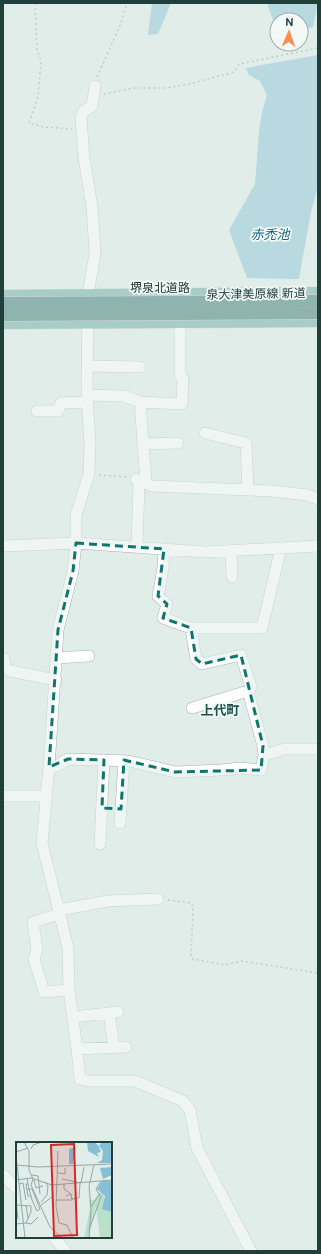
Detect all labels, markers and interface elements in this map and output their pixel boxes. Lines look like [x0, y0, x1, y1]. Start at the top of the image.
north arrow [269, 12, 309, 52]
text: N [285, 15, 294, 29]
water label: 赤禿池 [250, 226, 291, 243]
street label: 堺泉北道路 [130, 280, 190, 296]
street label: 泉大津美原線 新道 [206, 285, 306, 303]
district label: 上代町 [200, 702, 240, 719]
inset map [16, 1142, 112, 1238]

